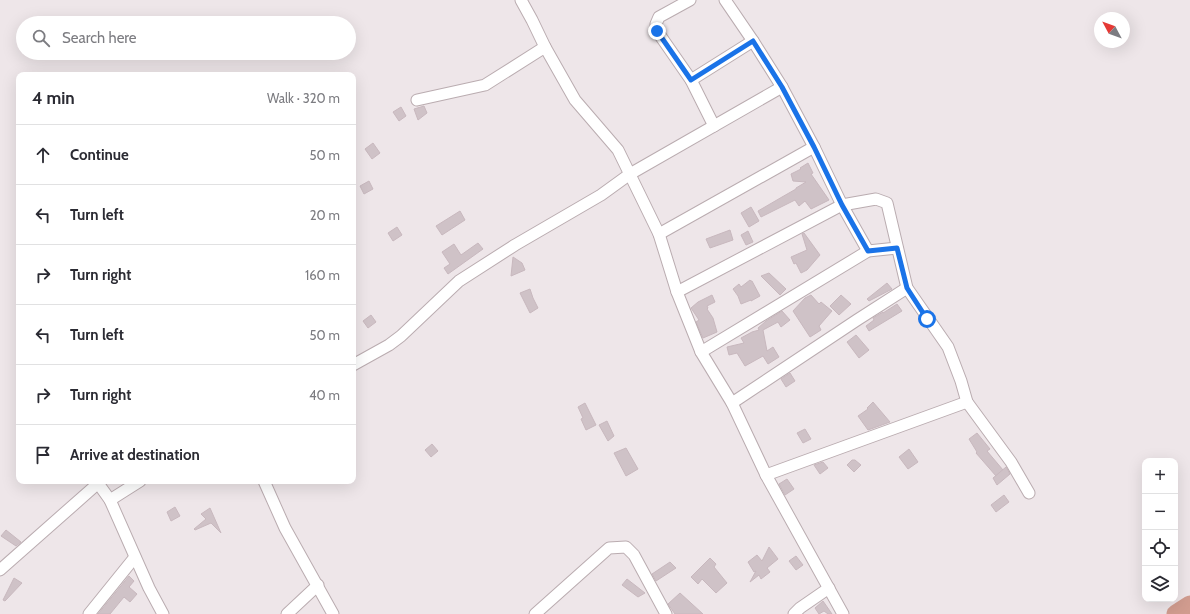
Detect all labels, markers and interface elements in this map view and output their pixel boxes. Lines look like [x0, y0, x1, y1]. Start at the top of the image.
north arrow [1094, 12, 1130, 48]
search box [16, 16, 356, 60]
route end [648, 22, 666, 40]
icon: search [30, 27, 52, 49]
text: Search here [62, 29, 137, 47]
text: 4 min [32, 88, 75, 108]
text: Walk · 320 m [267, 90, 340, 106]
icon: ahead [32, 144, 54, 166]
text: Continue [70, 146, 129, 164]
text: 50 m [310, 147, 340, 163]
icon: left [32, 204, 54, 226]
text: Turn left [70, 206, 124, 224]
text: 20 m [310, 207, 340, 223]
icon: right [32, 264, 54, 286]
text: Turn right [70, 266, 131, 284]
text: 160 m [305, 267, 340, 283]
route start [918, 310, 936, 328]
icon: left [32, 324, 54, 346]
text: Turn left [70, 326, 124, 344]
text: 50 m [310, 327, 340, 343]
icon: right [32, 384, 54, 406]
text: Turn right [70, 386, 131, 404]
text: 40 m [309, 387, 340, 403]
icon: arrive [32, 444, 54, 466]
text: Arrive at destination [70, 446, 200, 464]
map controls [1142, 458, 1178, 602]
button: + [1142, 458, 1178, 494]
button: − [1142, 494, 1178, 530]
button: locate [1142, 530, 1178, 566]
button: layers [1142, 566, 1178, 602]

